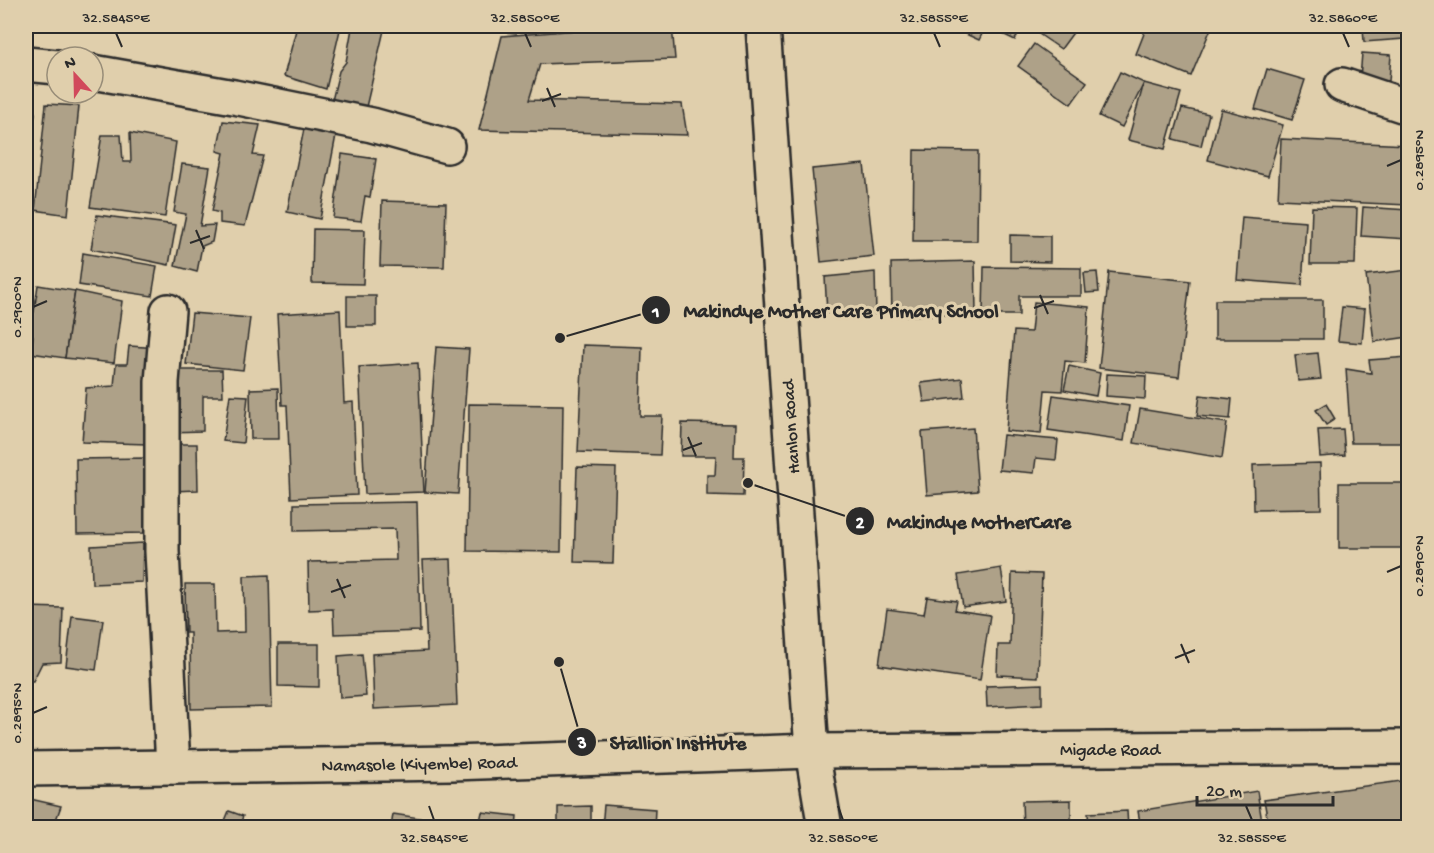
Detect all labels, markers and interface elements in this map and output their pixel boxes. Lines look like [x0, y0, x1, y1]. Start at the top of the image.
text: 32.5845°E [81, 10, 150, 28]
text: 32.5850°E [490, 10, 560, 28]
text: 32.5855°E [899, 10, 969, 28]
text: 32.5860°E [1308, 10, 1378, 28]
north arrow [45, 45, 105, 105]
text: N [62, 53, 80, 75]
text: 0.2895°N [1411, 129, 1429, 190]
text: 0.2900°N [9, 276, 27, 338]
callout: Makindye Mother Care Primary School [641, 291, 1010, 329]
text: Makindye Mother Care Primary School [683, 302, 999, 325]
text: 1 [651, 303, 660, 324]
street label: Hanlon Road [779, 378, 806, 475]
callout: Makindye MotherCare [845, 502, 1083, 540]
text: Makindye MotherCare [887, 513, 1072, 536]
text: 2 [856, 514, 865, 535]
text: 0.2890°N [1411, 535, 1429, 597]
text: 0.2895°N [9, 682, 27, 743]
callout: Stallion Institute [567, 723, 758, 761]
text: 3 [576, 734, 587, 755]
text: Stallion Institute [610, 734, 747, 757]
street label: Migade Road [1060, 741, 1161, 762]
street label: Namasole (Kiyembe) Road [321, 753, 518, 778]
scale bar [1197, 769, 1334, 807]
text: 20 m [1206, 782, 1242, 803]
text: 32.5845°E [399, 830, 468, 848]
text: 32.5850°E [808, 830, 878, 848]
text: 32.5855°E [1217, 830, 1287, 848]

